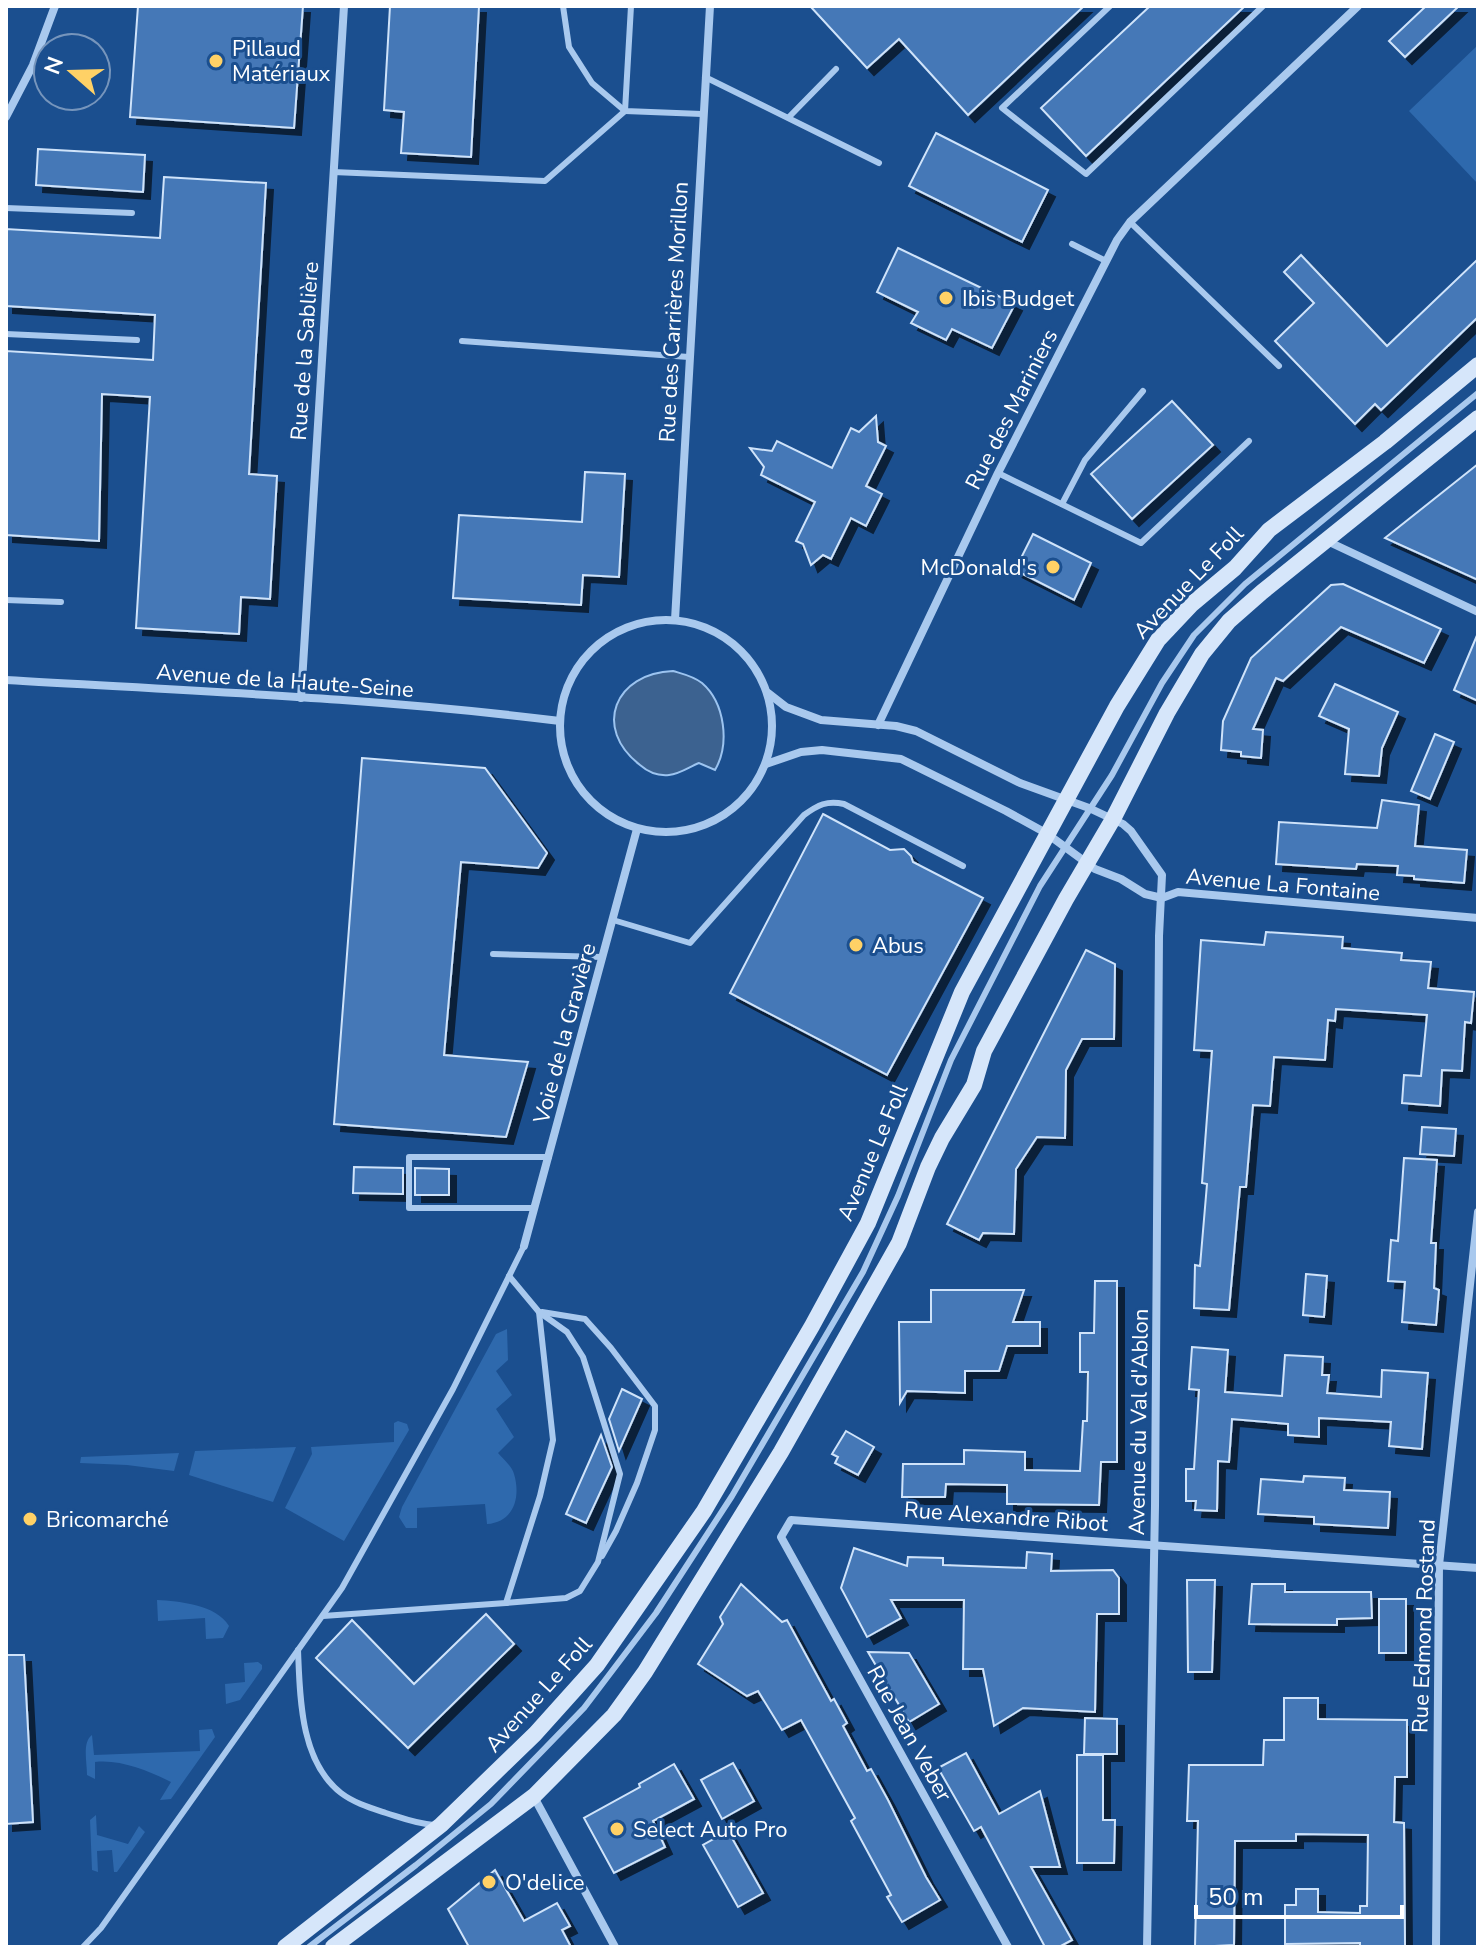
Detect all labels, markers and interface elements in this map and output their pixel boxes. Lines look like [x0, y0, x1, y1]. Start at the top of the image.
north arrow [32, 32, 112, 112]
place label: Pillaud Matériaux [232, 34, 331, 89]
marker: Pillaud Matériaux [207, 52, 225, 70]
text: N [37, 53, 71, 78]
street label: Rue des Carrières Morillon [652, 181, 696, 443]
street label: Rue de la Sablière [284, 261, 326, 442]
place label: Ibis Budget [962, 284, 1074, 314]
marker: Ibis Budget [937, 289, 955, 307]
street label: Rue des Mariniers [959, 324, 1065, 495]
street label: Avenue Le Foll [1127, 519, 1251, 646]
place label: McDonald's [921, 553, 1037, 583]
marker: McDonald's [1044, 558, 1062, 576]
street label: Avenue de la Haute-Seine [155, 657, 415, 705]
street label: Avenue La Fontaine [1185, 862, 1381, 908]
place label: Abus [872, 931, 924, 961]
marker: Abus [847, 936, 865, 954]
street label: Voie de la Gravière [526, 940, 603, 1128]
street label: Avenue Le Foll [830, 1079, 916, 1226]
street label: Avenue du Val d'Ablon [1122, 1308, 1156, 1536]
street label: Rue Alexandre Ribot [903, 1495, 1109, 1539]
place label: Bricomarché [46, 1505, 169, 1535]
marker: Bricomarché [21, 1510, 39, 1528]
street label: Rue Edmond Rostand [1405, 1519, 1443, 1733]
street label: Avenue Le Foll [479, 1630, 599, 1759]
street label: Rue Jean Veber [859, 1660, 959, 1807]
place label: Select Auto Pro [633, 1815, 787, 1845]
marker: Select Auto Pro [608, 1820, 626, 1838]
place label: O'delice [505, 1868, 585, 1898]
scale bar [1196, 1869, 1402, 1919]
marker: O'delice [480, 1873, 498, 1891]
text: 50 m [1208, 1881, 1264, 1913]

